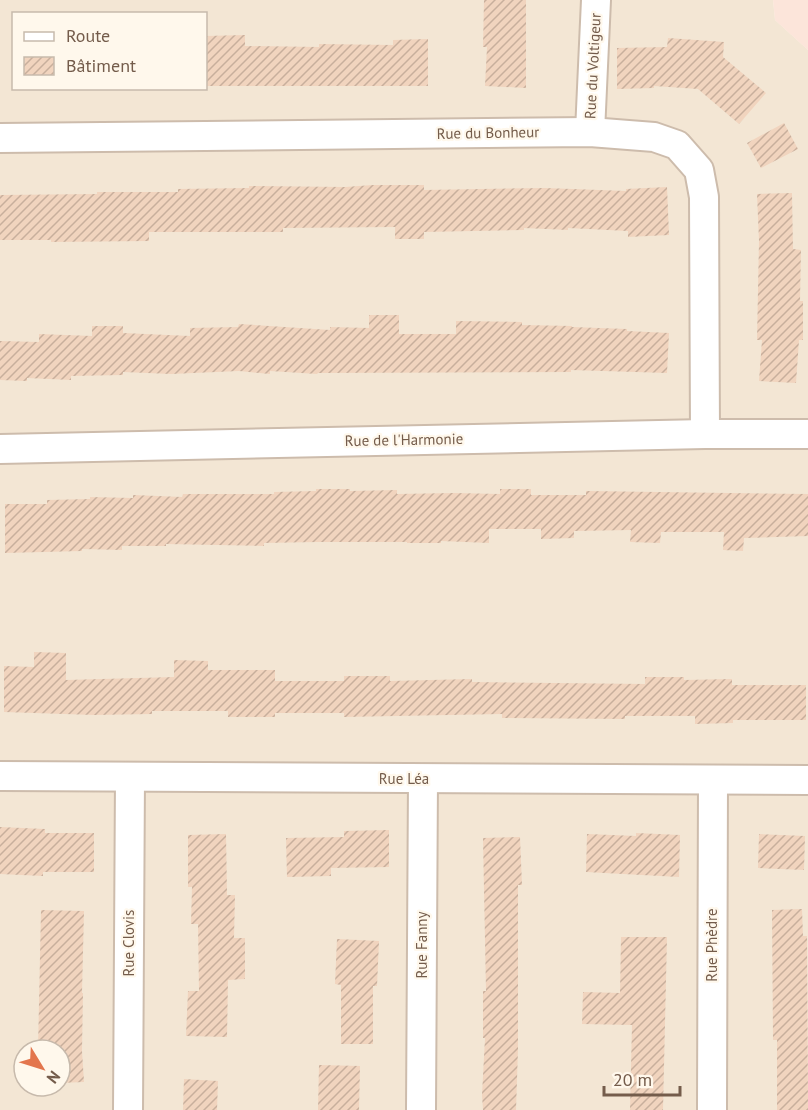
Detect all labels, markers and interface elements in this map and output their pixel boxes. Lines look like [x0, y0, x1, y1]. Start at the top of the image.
legend [12, 12, 207, 90]
street label: Rue du Voltigeur [580, 12, 605, 120]
text: Route [66, 24, 110, 47]
text: Bâtiment [66, 54, 136, 77]
street label: Rue du Bonheur [436, 122, 539, 143]
street label: Rue de l'Harmonie [345, 429, 463, 450]
street label: Rue Léa [379, 769, 429, 788]
street label: Rue Phèdre [702, 908, 721, 982]
street label: Rue Clovis [119, 910, 138, 976]
street label: Rue Fanny [412, 911, 431, 979]
north arrow [12, 1038, 72, 1098]
scale bar [604, 1059, 680, 1097]
text: N [43, 1067, 65, 1088]
text: 20 m [613, 1068, 652, 1091]

